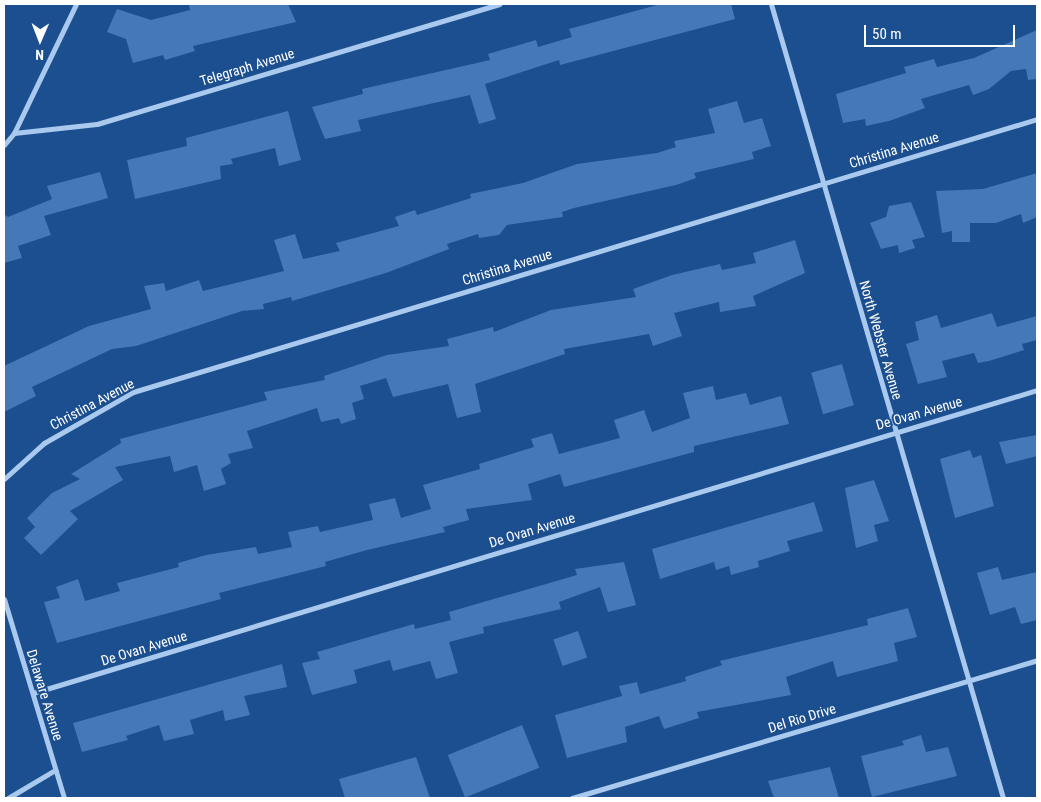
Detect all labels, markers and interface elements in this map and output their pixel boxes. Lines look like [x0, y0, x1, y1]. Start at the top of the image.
north arrow [15, 15, 65, 65]
scale bar [866, 15, 1017, 47]
text: 50 m [872, 25, 902, 43]
street label: Telegraph Avenue [198, 45, 296, 89]
text: N [35, 47, 44, 63]
street label: Christina Avenue [847, 128, 941, 172]
street label: Christina Avenue [460, 245, 554, 289]
street label: North Webster Avenue [856, 278, 906, 402]
street label: Christina Avenue [47, 375, 137, 433]
street label: De Ovan Avenue [874, 393, 964, 433]
street label: De Ovan Avenue [487, 509, 577, 551]
street label: De Ovan Avenue [99, 627, 189, 669]
street label: Delaware Avenue [23, 647, 67, 743]
street label: Del Rio Drive [766, 700, 838, 736]

